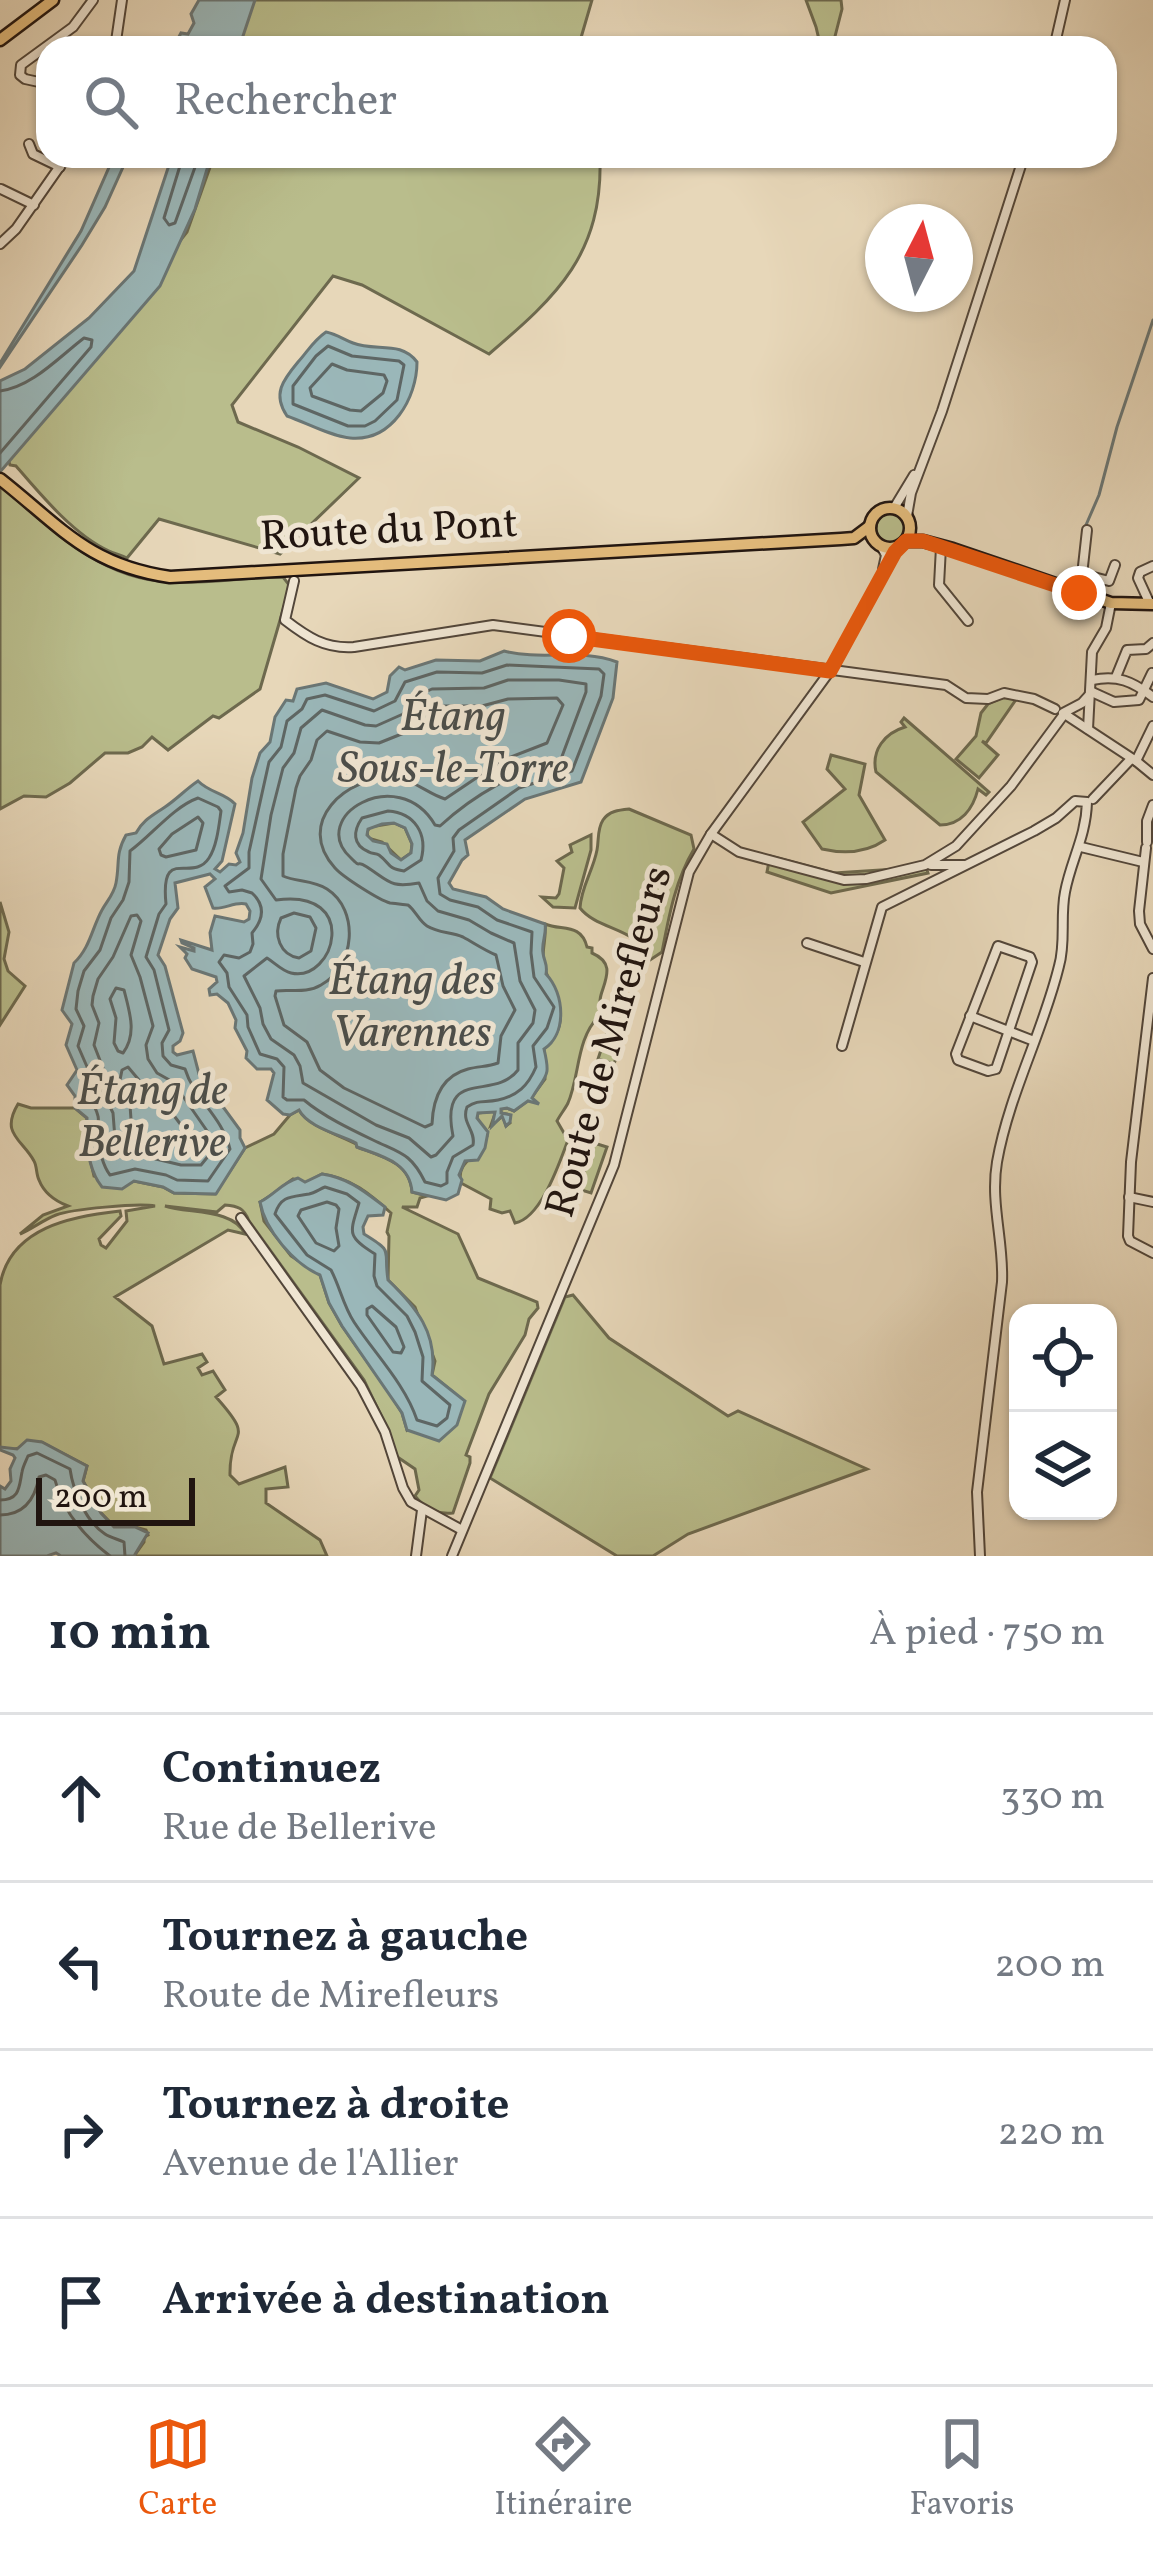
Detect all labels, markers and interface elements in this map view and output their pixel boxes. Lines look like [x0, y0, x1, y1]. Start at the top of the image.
search box [36, 36, 1117, 168]
icon: search [78, 69, 144, 135]
text: Rechercher [174, 71, 397, 134]
north arrow [865, 204, 973, 312]
street label: Route du Pont [259, 496, 519, 568]
route end [1052, 566, 1106, 620]
route start [542, 609, 596, 663]
water label: Étang Sous-le-Torre [337, 687, 569, 802]
street label: Route de Mirefleurs [533, 859, 689, 1225]
water label: Étang des Varennes [328, 951, 496, 1066]
water label: Étang de Bellerive [76, 1061, 228, 1176]
map controls [1009, 1304, 1117, 1520]
button: locate [1009, 1304, 1117, 1412]
button: layers [1009, 1412, 1117, 1520]
scale bar [36, 1472, 195, 1525]
text: 200 m [54, 1476, 148, 1522]
text: 10 min [48, 1599, 211, 1670]
text: À pied · 750 m [869, 1607, 1105, 1661]
text: Continuez [162, 1739, 381, 1802]
icon: ahead [48, 1765, 114, 1831]
text: 330 m [1000, 1771, 1105, 1825]
text: Rue de Bellerive [162, 1802, 437, 1856]
text: Tournez à gauche [162, 1907, 528, 1970]
icon: left [48, 1933, 114, 1999]
text: 200 m [994, 1939, 1105, 1993]
text: Route de Mirefleurs [162, 1970, 499, 2024]
text: Tournez à droite [162, 2075, 510, 2138]
icon: right [48, 2101, 114, 2167]
text: 220 m [998, 2107, 1105, 2161]
text: Avenue de l'Allier [162, 2138, 458, 2192]
icon: arrive [48, 2269, 114, 2335]
text: Arrivée à destination [162, 2270, 610, 2333]
tab: Carte [139, 2411, 217, 2529]
tab: Itinéraire [494, 2411, 633, 2529]
tab: Favoris [910, 2411, 1014, 2529]

